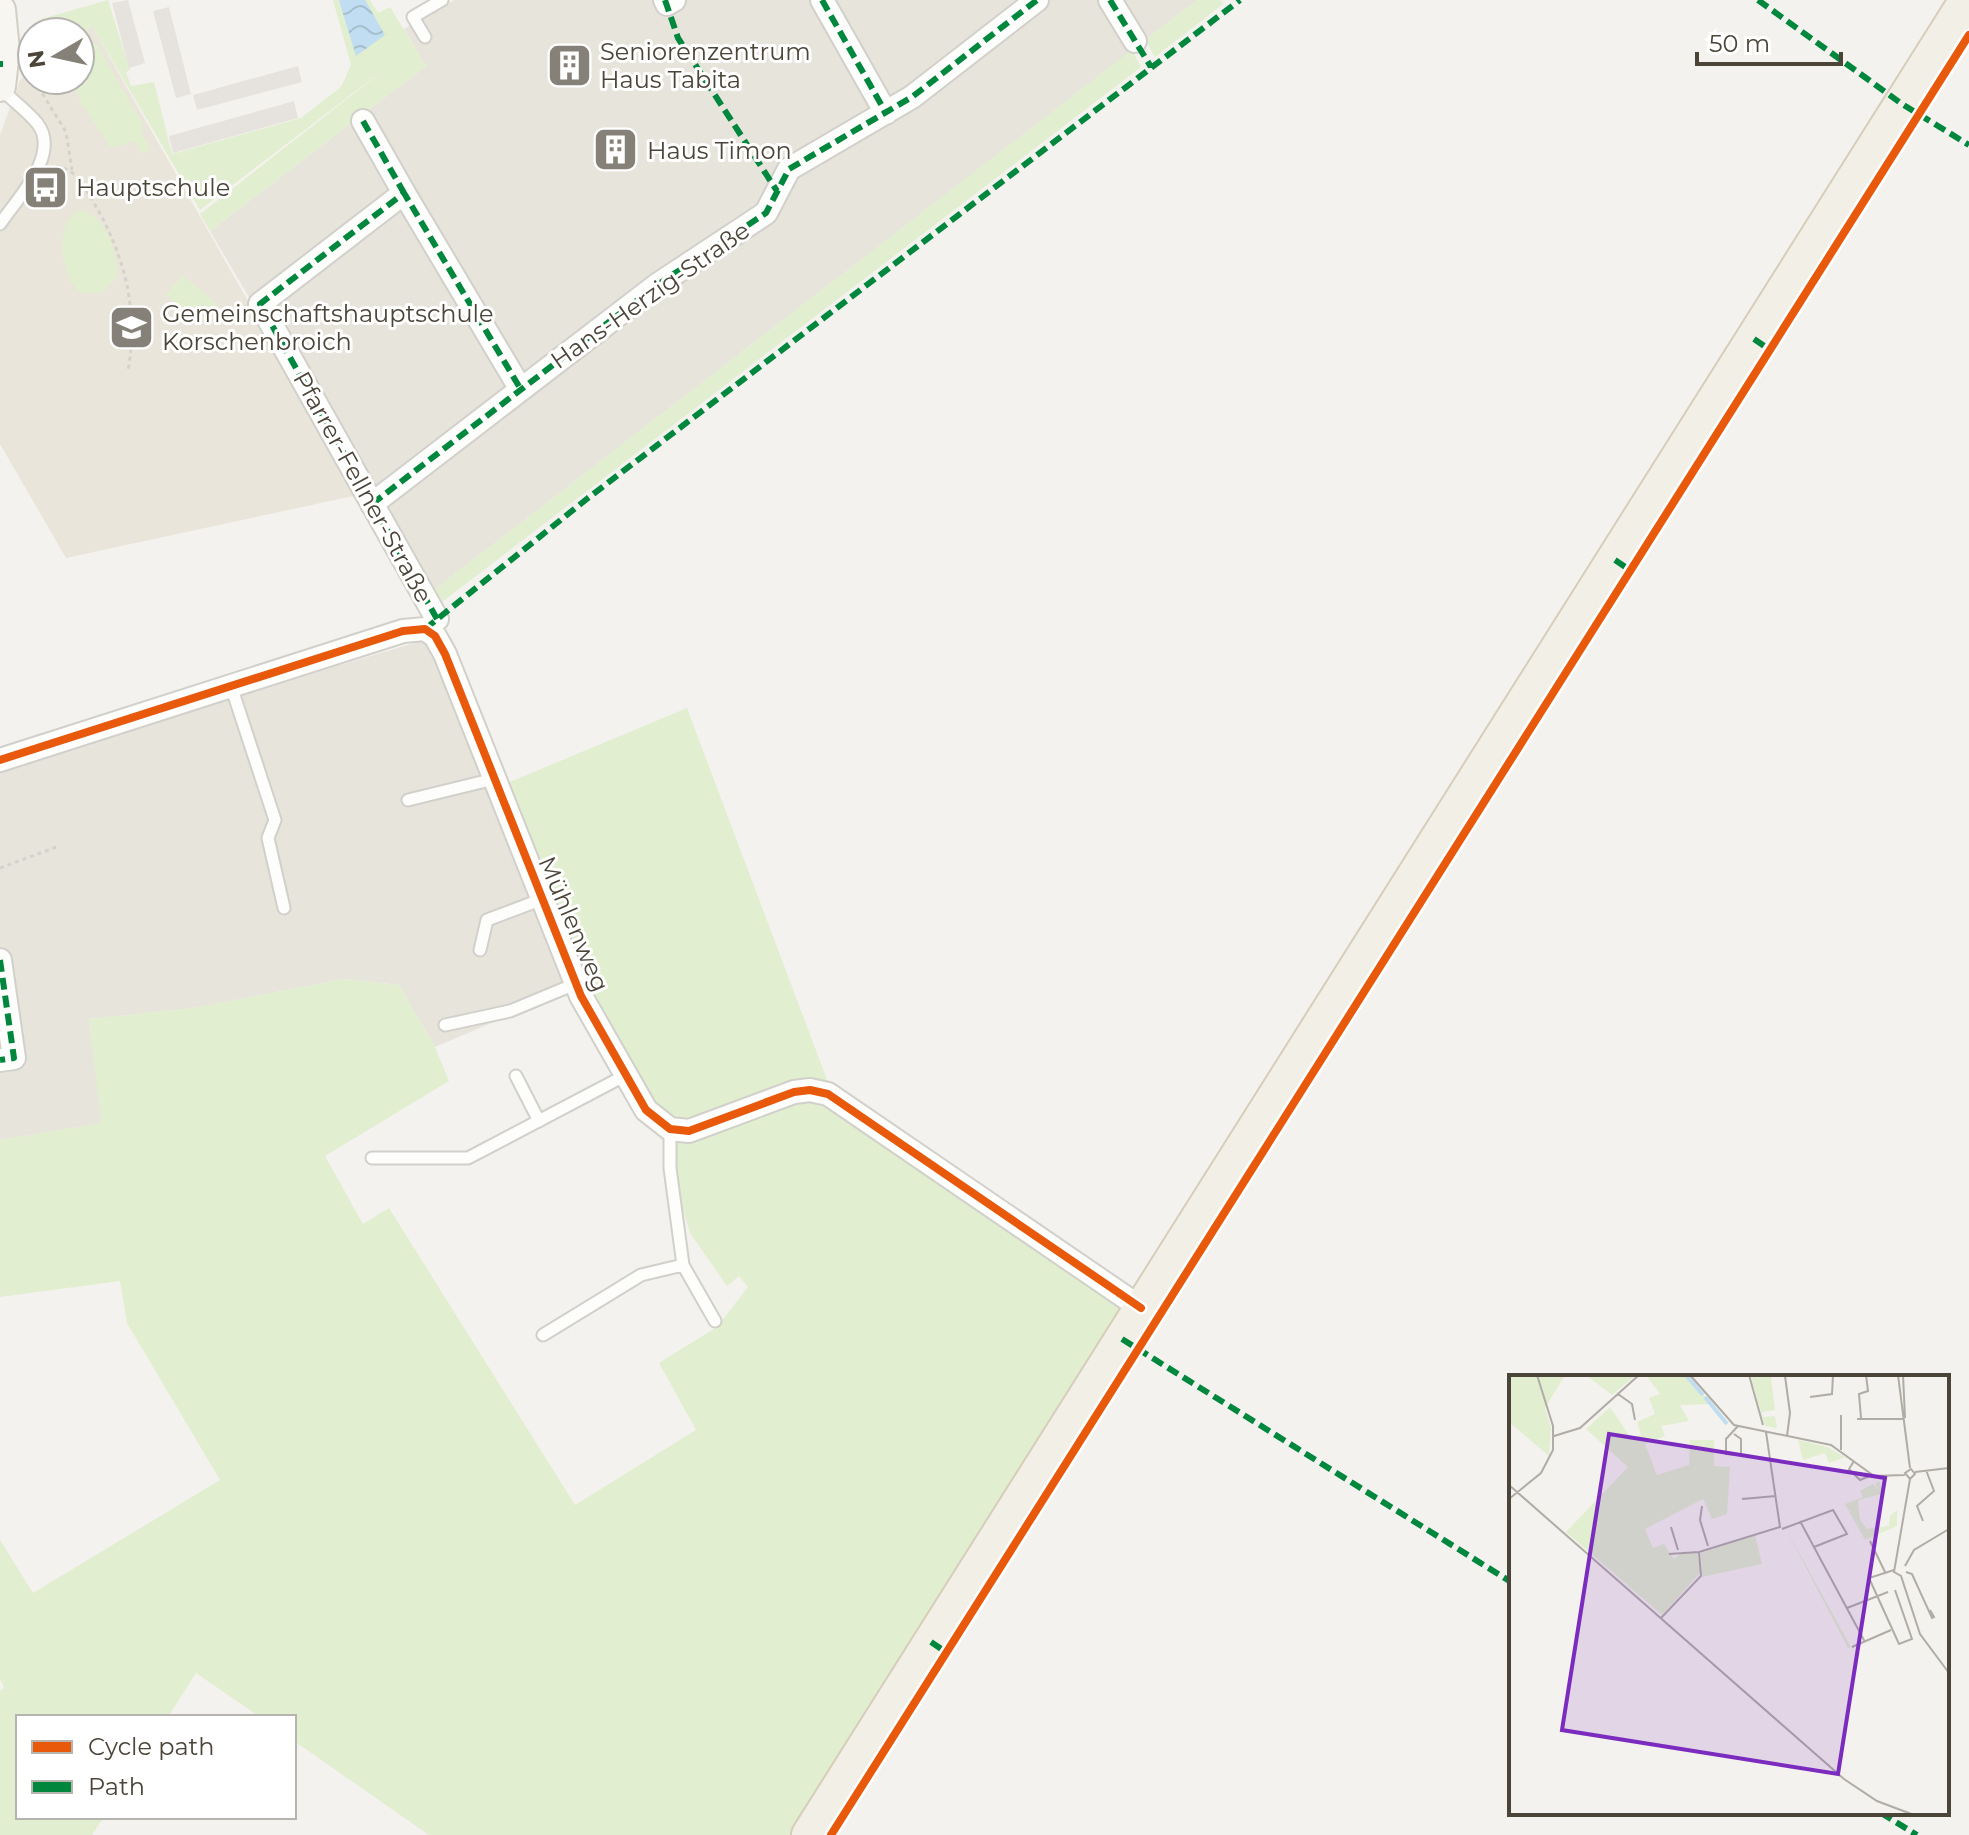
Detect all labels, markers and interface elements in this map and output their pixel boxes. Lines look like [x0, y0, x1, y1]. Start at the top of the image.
north arrow [16, 16, 96, 96]
scale bar [1697, 16, 1841, 66]
text: 50 m [1709, 29, 1770, 58]
place label: Seniorenzentrum Haus Tabita [600, 37, 811, 94]
building icon: Seniorenzentrum Haus Tabita [545, 41, 593, 89]
text: N [22, 48, 51, 70]
building icon: Haus Timon [592, 126, 640, 174]
place label: Haus Timon [647, 136, 792, 165]
bus stop icon: Hauptschule [21, 163, 69, 211]
place label: Hauptschule [76, 173, 230, 202]
street label: Hans-Herzig-Straße [545, 215, 755, 375]
place label: Gemeinschaftshauptschule Korschenbroich [162, 299, 494, 356]
school or university icon: Gemeinschaftshauptschule Korschenbroich [107, 303, 155, 351]
street label: Pfarrer-Fellner-Straße [287, 366, 439, 608]
street label: Mühlenweg [533, 852, 615, 996]
inset map [1509, 1375, 1949, 1815]
legend [16, 1715, 296, 1819]
text: Cycle path [88, 1732, 215, 1761]
text: Path [88, 1772, 145, 1801]

